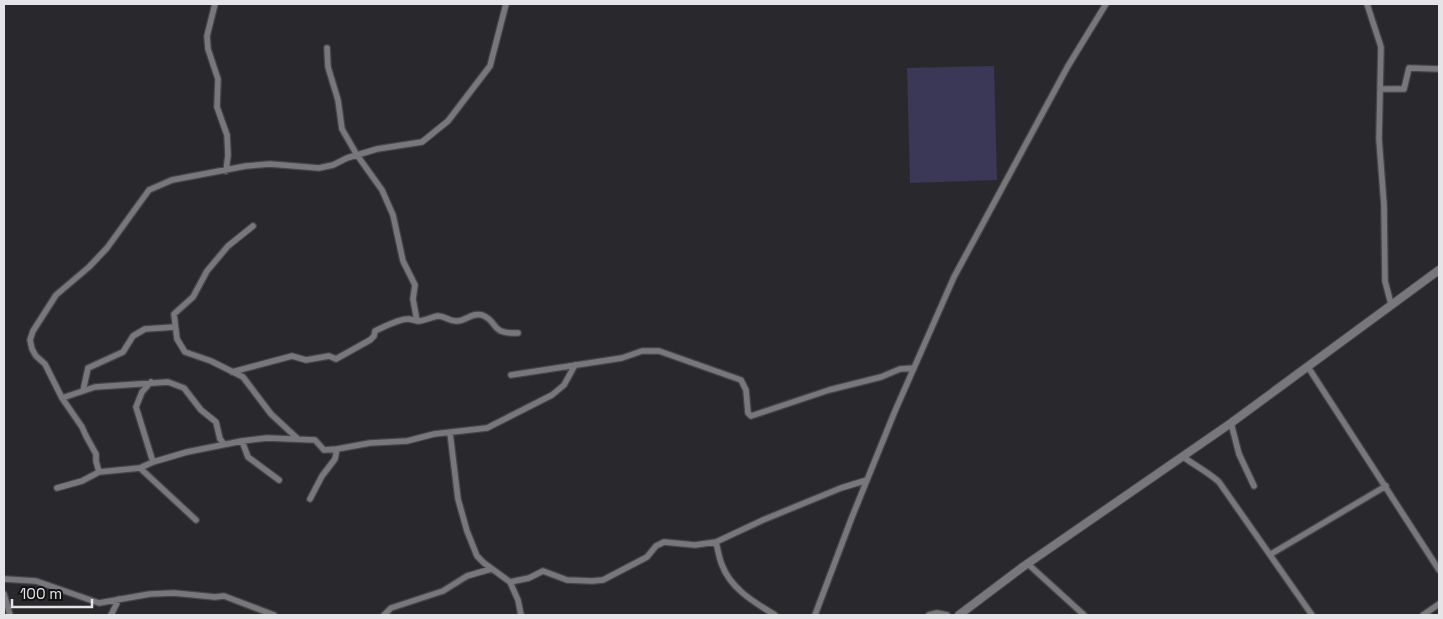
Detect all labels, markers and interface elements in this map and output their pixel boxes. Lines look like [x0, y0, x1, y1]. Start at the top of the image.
scale bar [12, 576, 92, 608]
text: 100 m [20, 584, 62, 603]

